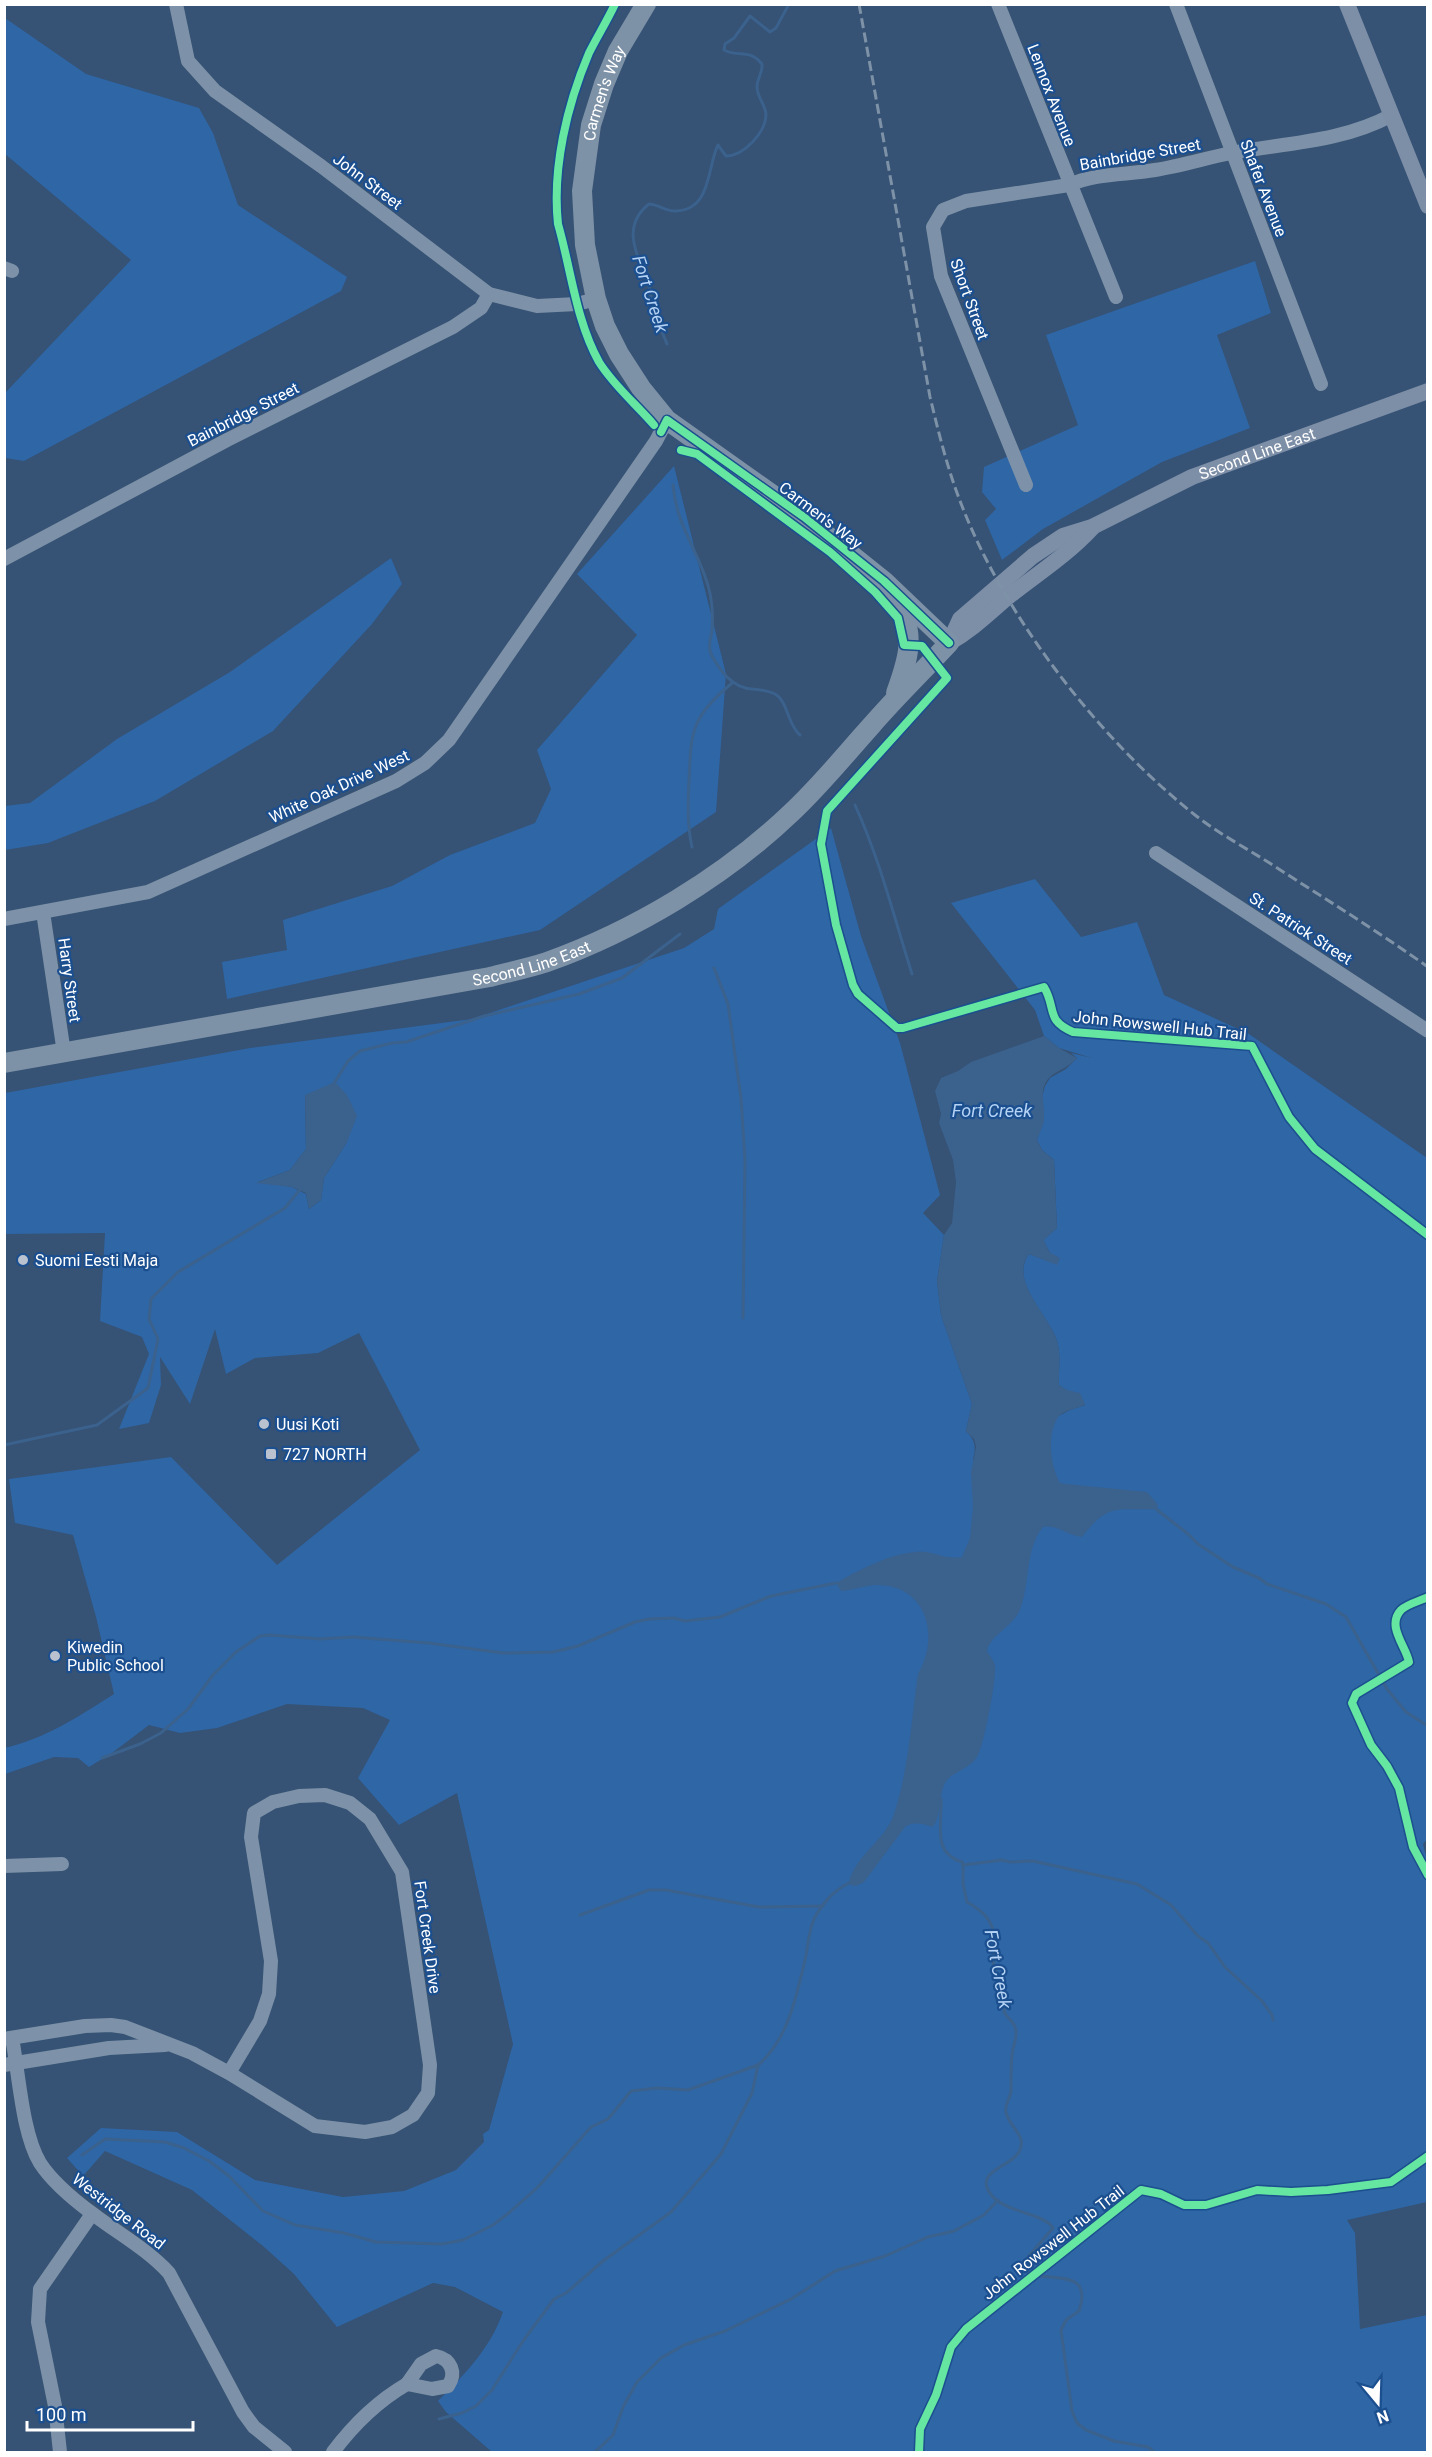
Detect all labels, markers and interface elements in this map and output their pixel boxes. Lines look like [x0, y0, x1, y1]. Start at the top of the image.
street label: Lennox Avenue [1023, 41, 1080, 149]
street label: Carmen's Way [580, 42, 629, 142]
street label: Bainbridge Street [1078, 135, 1202, 174]
street label: Shafer Avenue [1236, 137, 1291, 239]
street label: John Street [329, 149, 406, 214]
water label: Fort Creek [628, 252, 673, 336]
street label: Short Street [946, 256, 993, 342]
street label: Bainbridge Street [184, 378, 302, 451]
street label: Second Line East [1196, 424, 1318, 484]
street label: Carmen's Way [775, 478, 867, 553]
street label: White Oak Drive West [266, 746, 412, 827]
street label: St. Patrick Street [1246, 888, 1356, 969]
street label: Harry Street [54, 937, 85, 1023]
street label: Second Line East [471, 937, 593, 990]
street label: John Rowswell Hub Trail [1072, 1007, 1248, 1044]
water label: Fort Creek [952, 1100, 1033, 1121]
place label: Suomi Eesti Maja [35, 1251, 158, 1270]
marker: Suomi Eesti Maja [16, 1253, 30, 1267]
place label: Uusi Koti [276, 1415, 339, 1434]
marker: Uusi Koti [257, 1417, 271, 1431]
place label: 727 NORTH [283, 1445, 367, 1464]
marker: 727 NORTH [264, 1447, 278, 1461]
place label: Kiwedin Public School [67, 1638, 164, 1675]
marker: Kiwedin Public School [48, 1649, 62, 1663]
street label: Fort Creek Drive [410, 1880, 445, 1995]
water label: Fort Creek [981, 1927, 1017, 2011]
street label: Westridge Road [69, 2169, 169, 2253]
street label: John Rowswell Hub Trail [979, 2181, 1128, 2304]
north arrow [1348, 2373, 1408, 2433]
scale bar [27, 2394, 194, 2432]
text: 100 m [36, 2404, 87, 2425]
text: N [1374, 2406, 1391, 2428]

